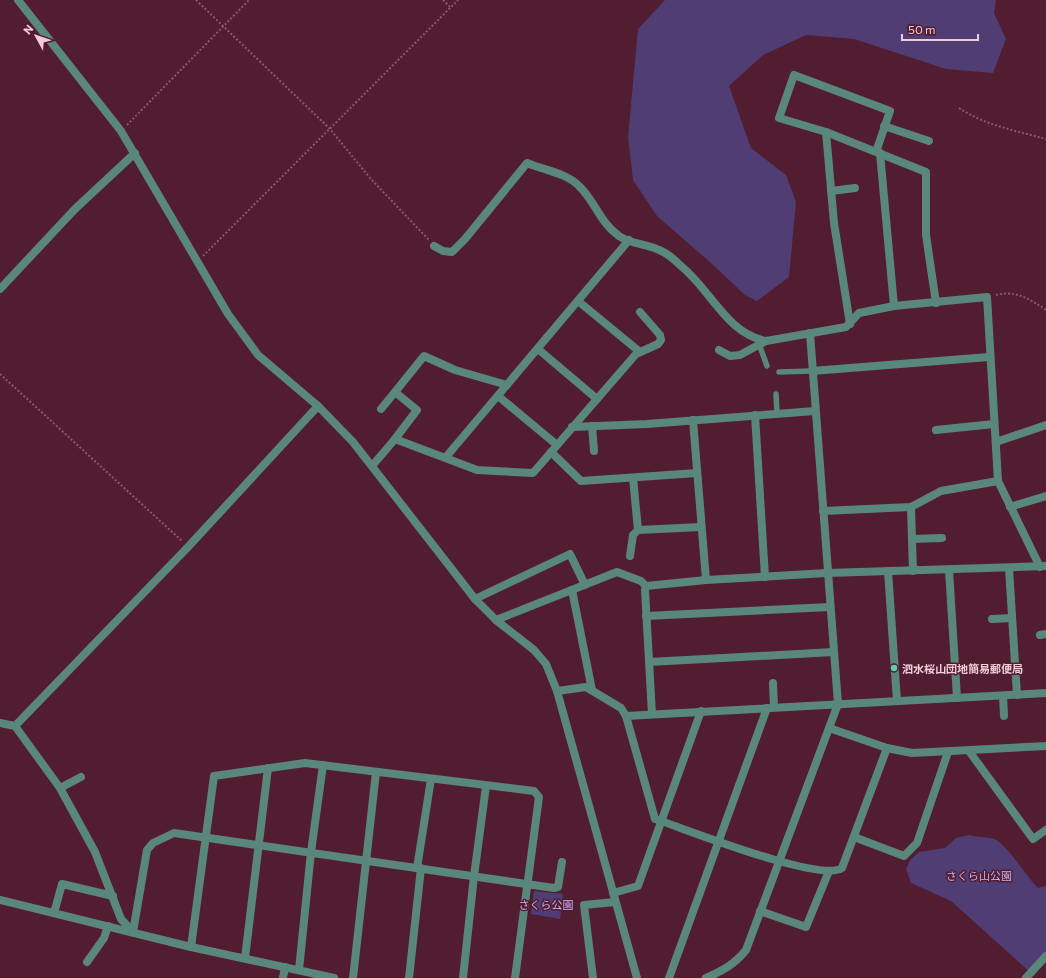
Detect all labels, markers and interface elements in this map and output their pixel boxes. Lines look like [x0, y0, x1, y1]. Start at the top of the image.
north arrow [16, 16, 56, 56]
scale bar [902, 16, 978, 42]
text: N [20, 22, 36, 37]
text: 50 m [908, 22, 936, 36]
place label: 泗水桜山団地簡易郵便局 [902, 662, 1023, 675]
marker: 泗水桜山団地簡易郵便局 [889, 663, 899, 673]
park label: さくら山公園 [946, 869, 1012, 882]
park label: さくら公園 [519, 898, 574, 911]

